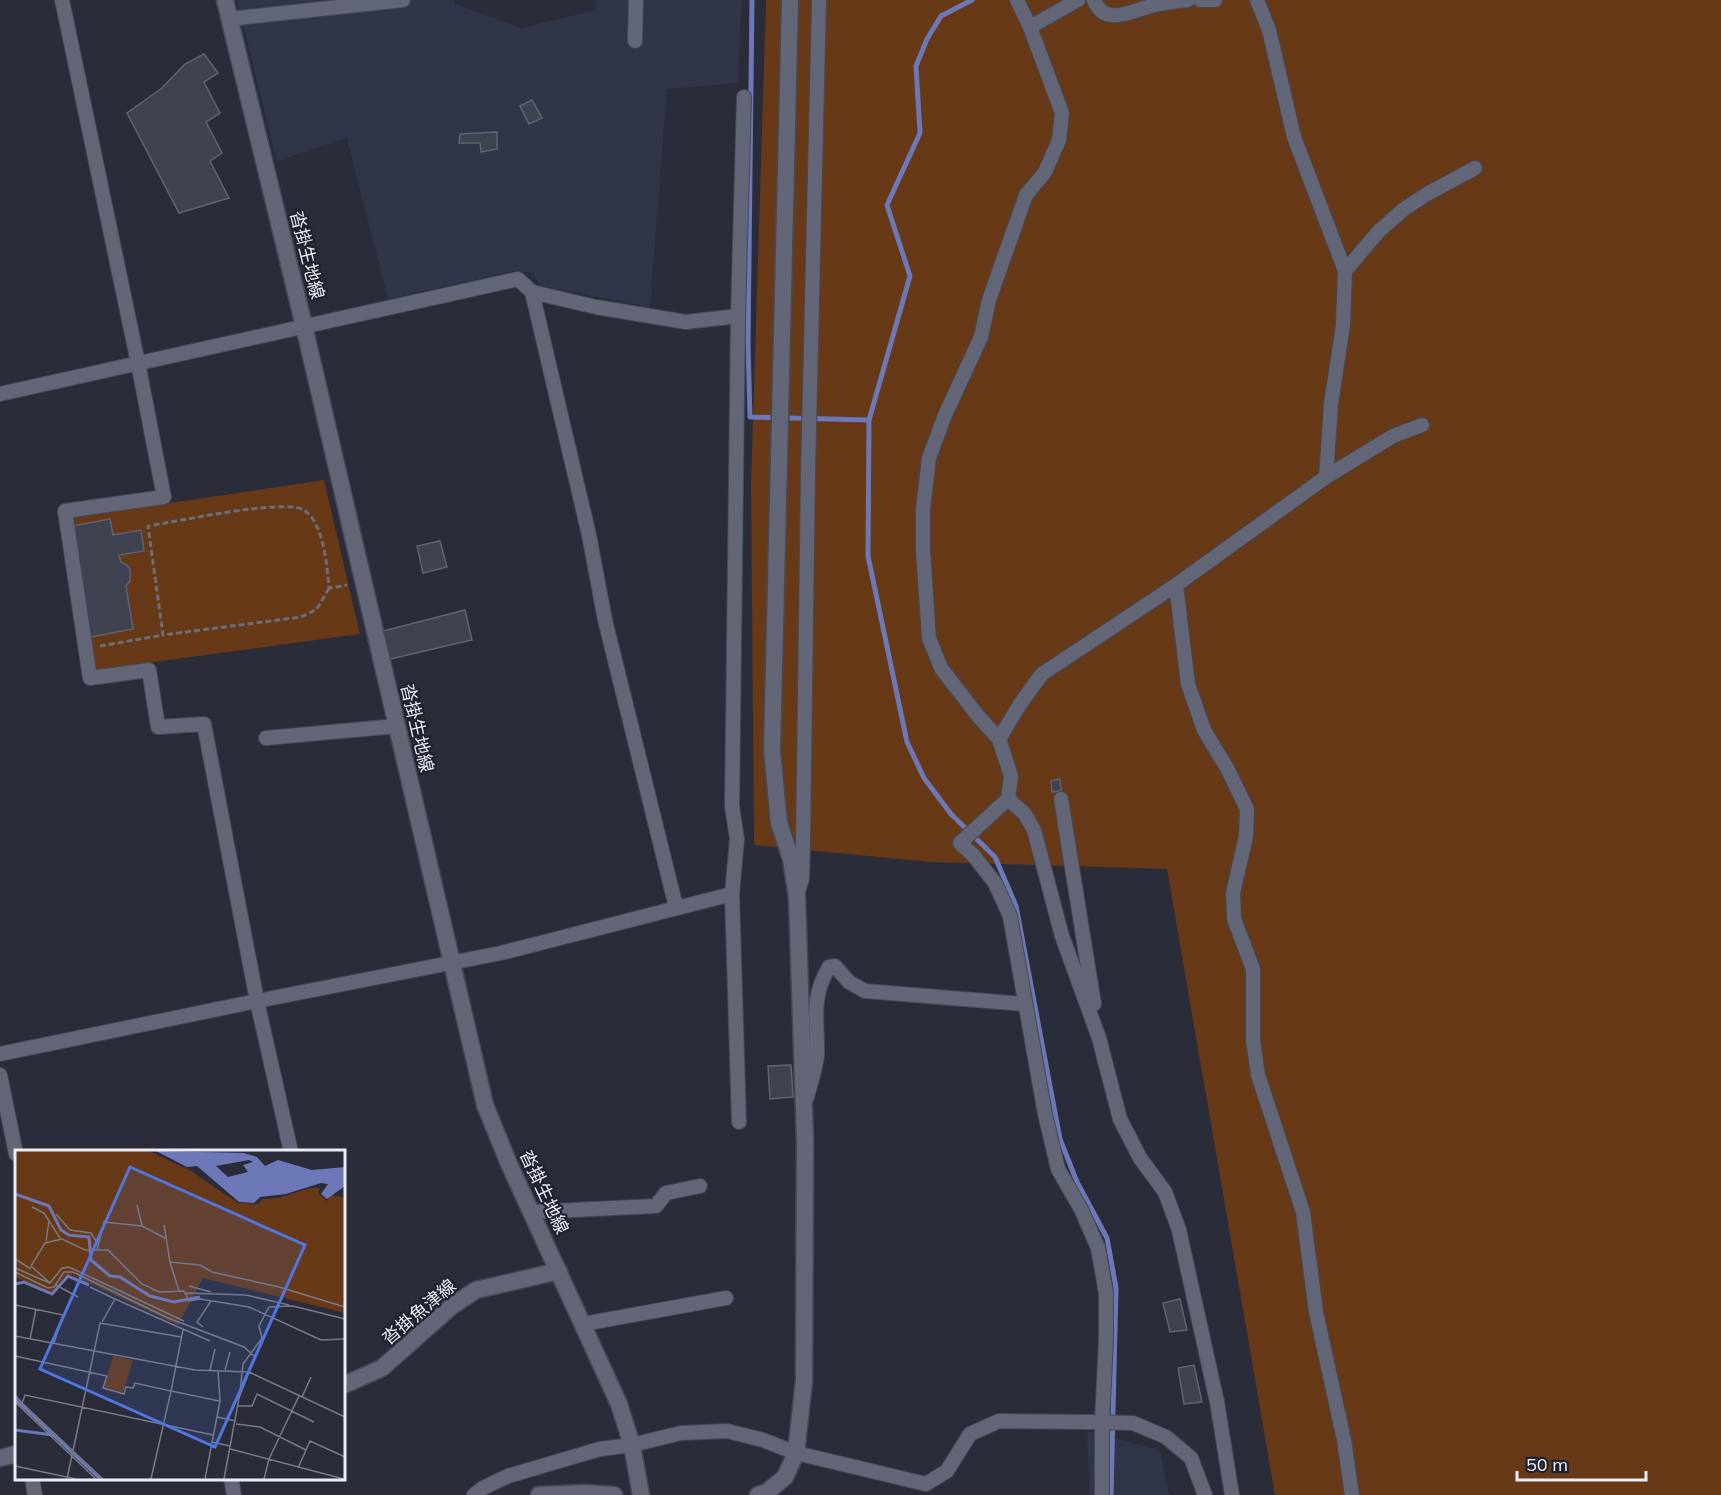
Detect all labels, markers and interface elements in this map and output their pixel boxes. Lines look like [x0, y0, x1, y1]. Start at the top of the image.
street label: 沓掛生地線 [285, 208, 330, 301]
street label: 沓掛生地線 [396, 681, 439, 774]
street label: 沓掛生地線 [515, 1146, 574, 1237]
inset map [15, 1150, 345, 1480]
street label: 沓掛魚津線 [377, 1274, 461, 1349]
scale bar [1517, 1444, 1646, 1482]
text: 50 m [1526, 1453, 1568, 1476]

